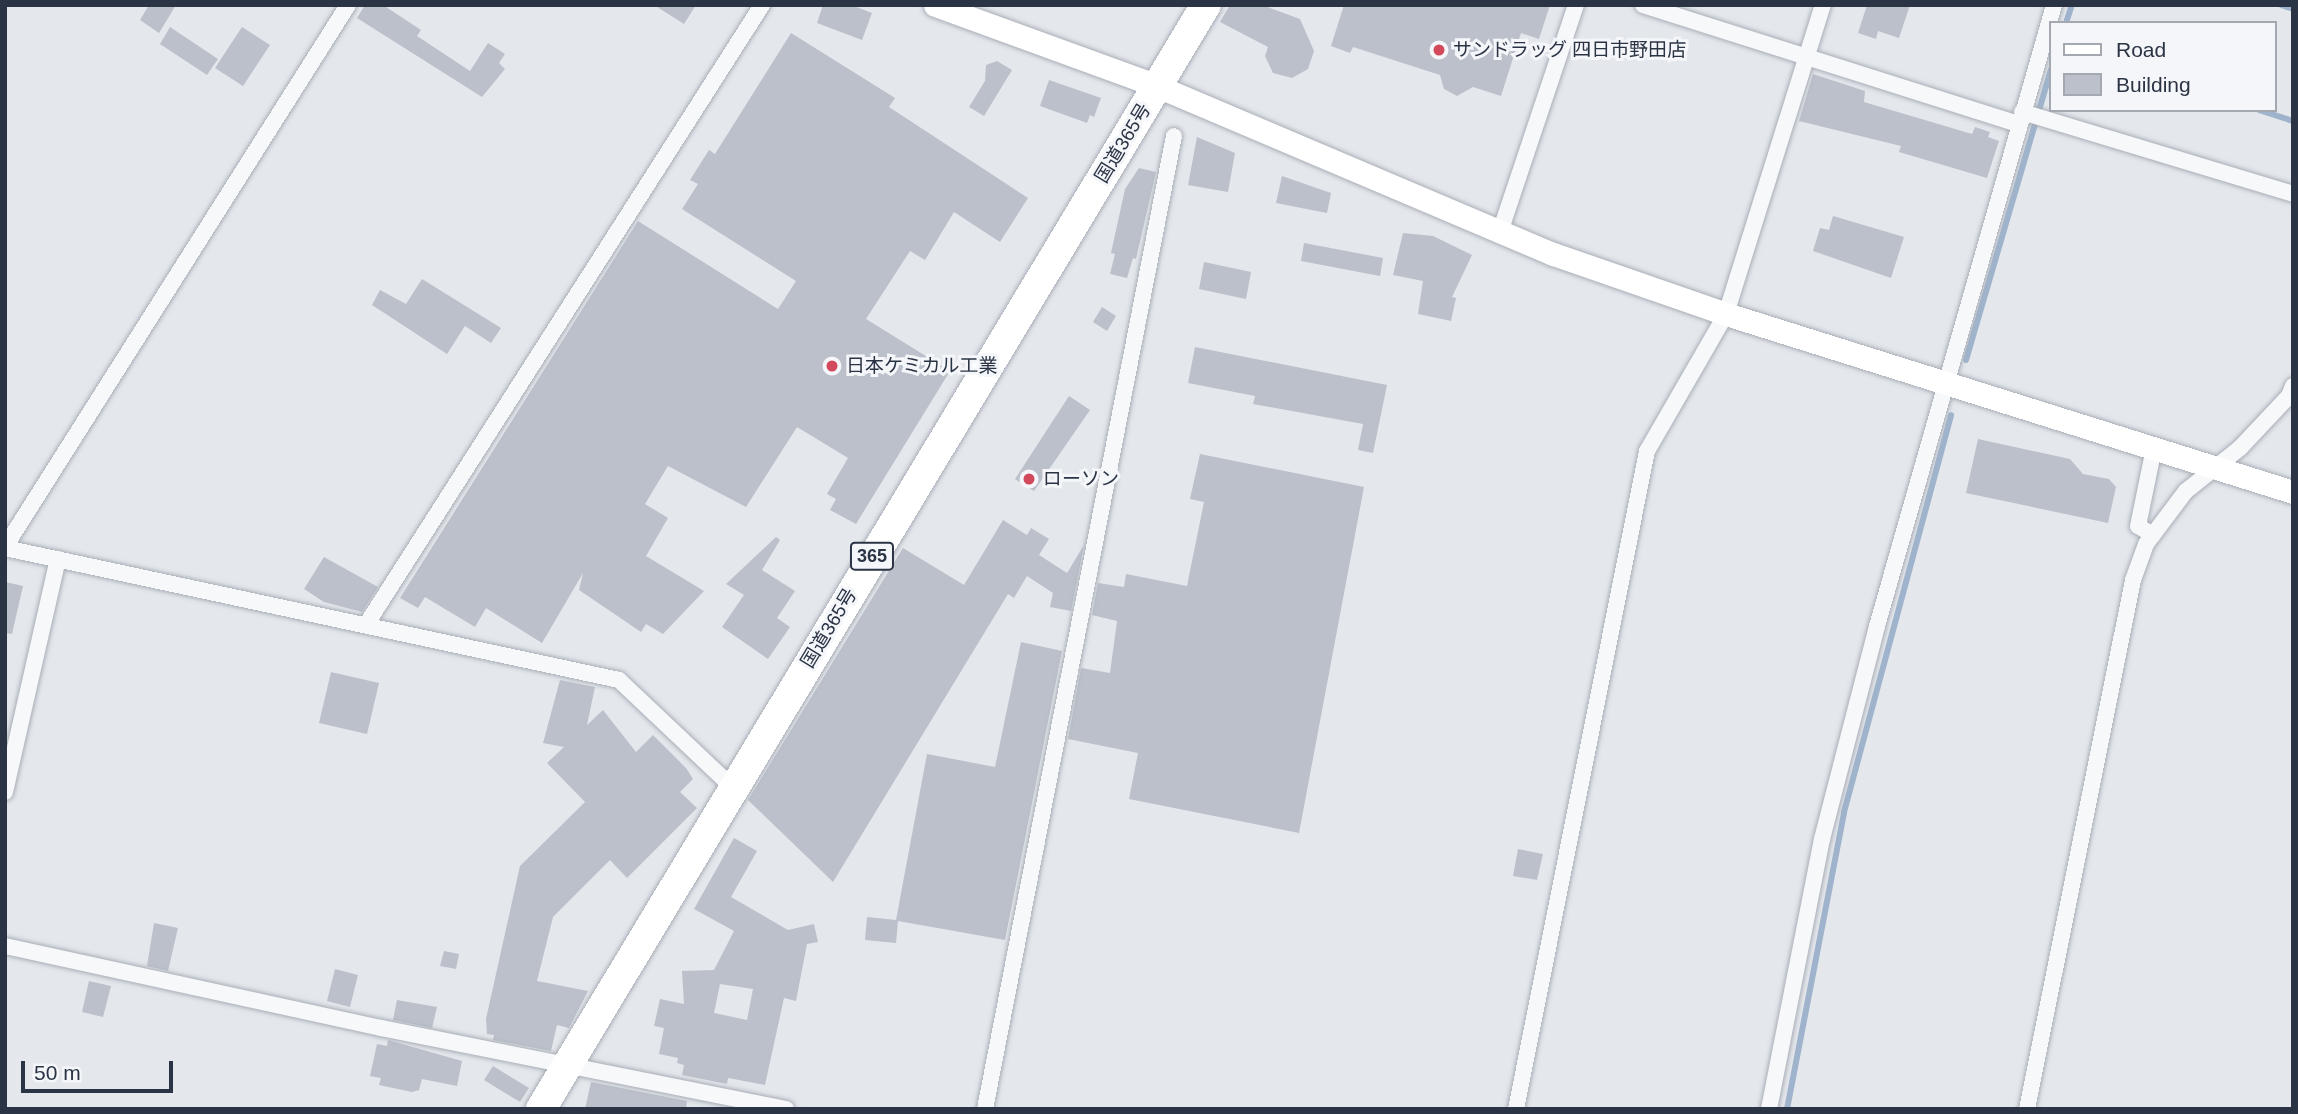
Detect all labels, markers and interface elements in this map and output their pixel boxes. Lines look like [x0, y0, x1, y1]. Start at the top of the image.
legend [2050, 21, 2277, 112]
text: Road [2116, 38, 2166, 61]
place label: サンドラッグ 四日市野田店 [1453, 39, 1686, 61]
marker: サンドラッグ 四日市野田店 [1431, 42, 1447, 58]
text: Building [2116, 73, 2191, 96]
street label: 国道365号 [1090, 99, 1156, 187]
place label: 日本ケミカル工業 [846, 355, 998, 377]
marker: 日本ケミカル工業 [824, 358, 840, 374]
place label: ローソン [1043, 468, 1119, 490]
marker: ローソン [1021, 471, 1037, 487]
road number: 365 [849, 542, 895, 570]
street label: 国道365号 [796, 584, 862, 672]
scale bar [24, 1048, 177, 1092]
text: 50 m [34, 1061, 81, 1084]

